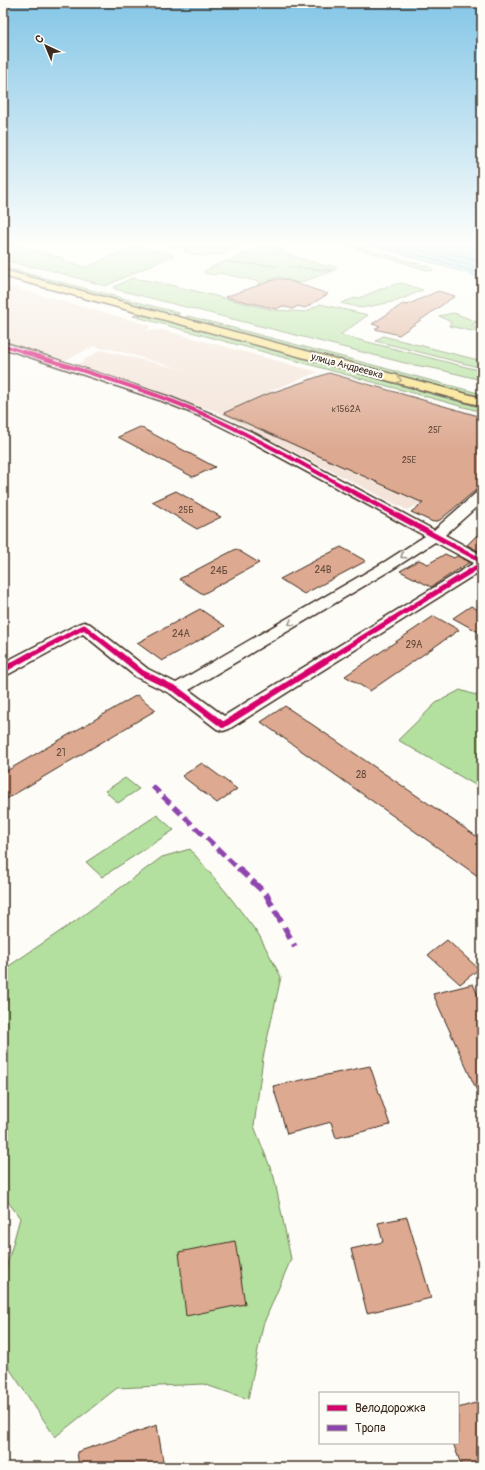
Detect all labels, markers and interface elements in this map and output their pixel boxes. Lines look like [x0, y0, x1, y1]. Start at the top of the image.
north arrow [26, 26, 66, 66]
text: С [32, 32, 47, 46]
street label: улица Андреевка [309, 350, 385, 381]
one-way arrow [395, 375, 402, 384]
house number: к1562А [331, 404, 361, 415]
house number: 25Г [428, 425, 442, 436]
house number: 25Е [402, 455, 417, 466]
house number: 25Б [178, 505, 194, 516]
one-way arrow [400, 551, 407, 559]
house number: 24В [314, 564, 332, 576]
house number: 24Б [210, 565, 228, 577]
one-way arrow [288, 618, 295, 625]
house number: 24А [172, 628, 190, 640]
house number: 29А [405, 639, 423, 651]
house number: 21 [56, 747, 66, 759]
house number: 28 [356, 769, 366, 781]
legend [319, 1392, 459, 1444]
text: Велодорожка [355, 1401, 426, 1416]
text: Тропа [355, 1421, 386, 1436]

